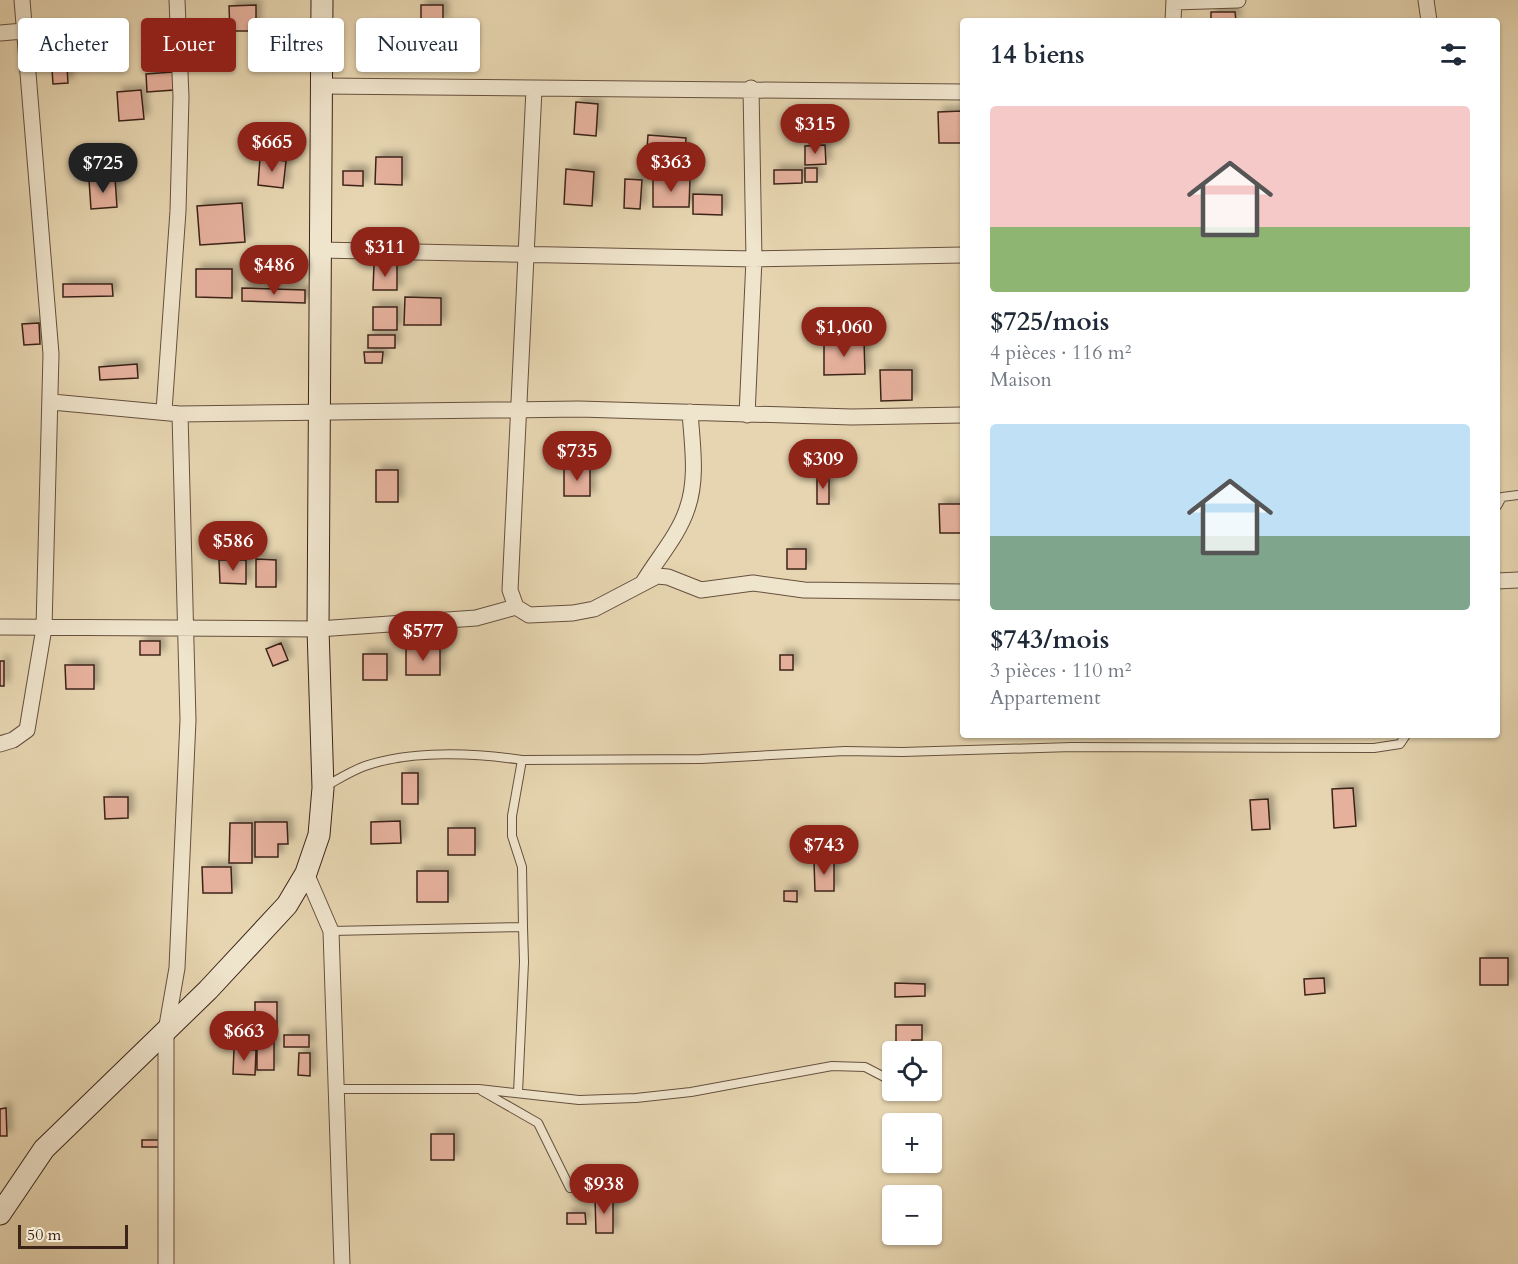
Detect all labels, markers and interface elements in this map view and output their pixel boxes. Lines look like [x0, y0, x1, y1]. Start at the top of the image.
chip: Acheter [18, 18, 129, 72]
chip: Louer [141, 18, 236, 72]
chip: Filtres [248, 18, 344, 72]
chip: Nouveau [356, 18, 480, 72]
text: 14 biens [990, 37, 1085, 72]
icon: filters [1437, 38, 1470, 71]
pin: $315 [779, 104, 851, 155]
text: $315 [795, 110, 835, 137]
pin: $665 [236, 122, 308, 173]
text: $665 [252, 128, 292, 155]
pin: $363 [635, 142, 707, 193]
pin: $725 [67, 143, 139, 194]
icon: home [1176, 145, 1284, 253]
text: $363 [651, 148, 691, 175]
text: $725 [83, 149, 123, 176]
pin: $311 [349, 227, 421, 278]
text: $311 [365, 233, 405, 260]
pin: $486 [238, 245, 310, 296]
text: $486 [254, 251, 294, 278]
text: $725/mois [990, 304, 1109, 339]
pin: $1,060 [795, 307, 893, 358]
text: $1,060 [815, 313, 873, 340]
text: 4 pièces · 116 m² [990, 339, 1131, 366]
text: Maison [990, 366, 1052, 393]
pin: $735 [541, 431, 613, 482]
text: $735 [557, 437, 597, 464]
pin: $309 [787, 439, 859, 490]
text: $309 [803, 445, 843, 472]
icon: home [1176, 463, 1284, 571]
pin: $586 [197, 521, 269, 572]
text: $586 [213, 527, 253, 554]
pin: $577 [387, 611, 459, 662]
text: $577 [403, 617, 443, 644]
text: $743/mois [990, 622, 1109, 657]
text: 3 pièces · 110 m² [990, 657, 1131, 684]
text: Appartement [990, 684, 1101, 711]
pin: $743 [788, 825, 860, 876]
text: $743 [804, 831, 844, 858]
pin: $663 [208, 1011, 280, 1062]
text: $663 [224, 1017, 264, 1044]
map controls [882, 1041, 942, 1245]
button: locate [882, 1041, 942, 1101]
button: + [882, 1113, 942, 1173]
pin: $938 [568, 1164, 640, 1215]
text: $938 [584, 1170, 624, 1197]
button: − [882, 1185, 942, 1245]
scale bar [18, 1222, 128, 1250]
text: 50 m [27, 1224, 61, 1246]

